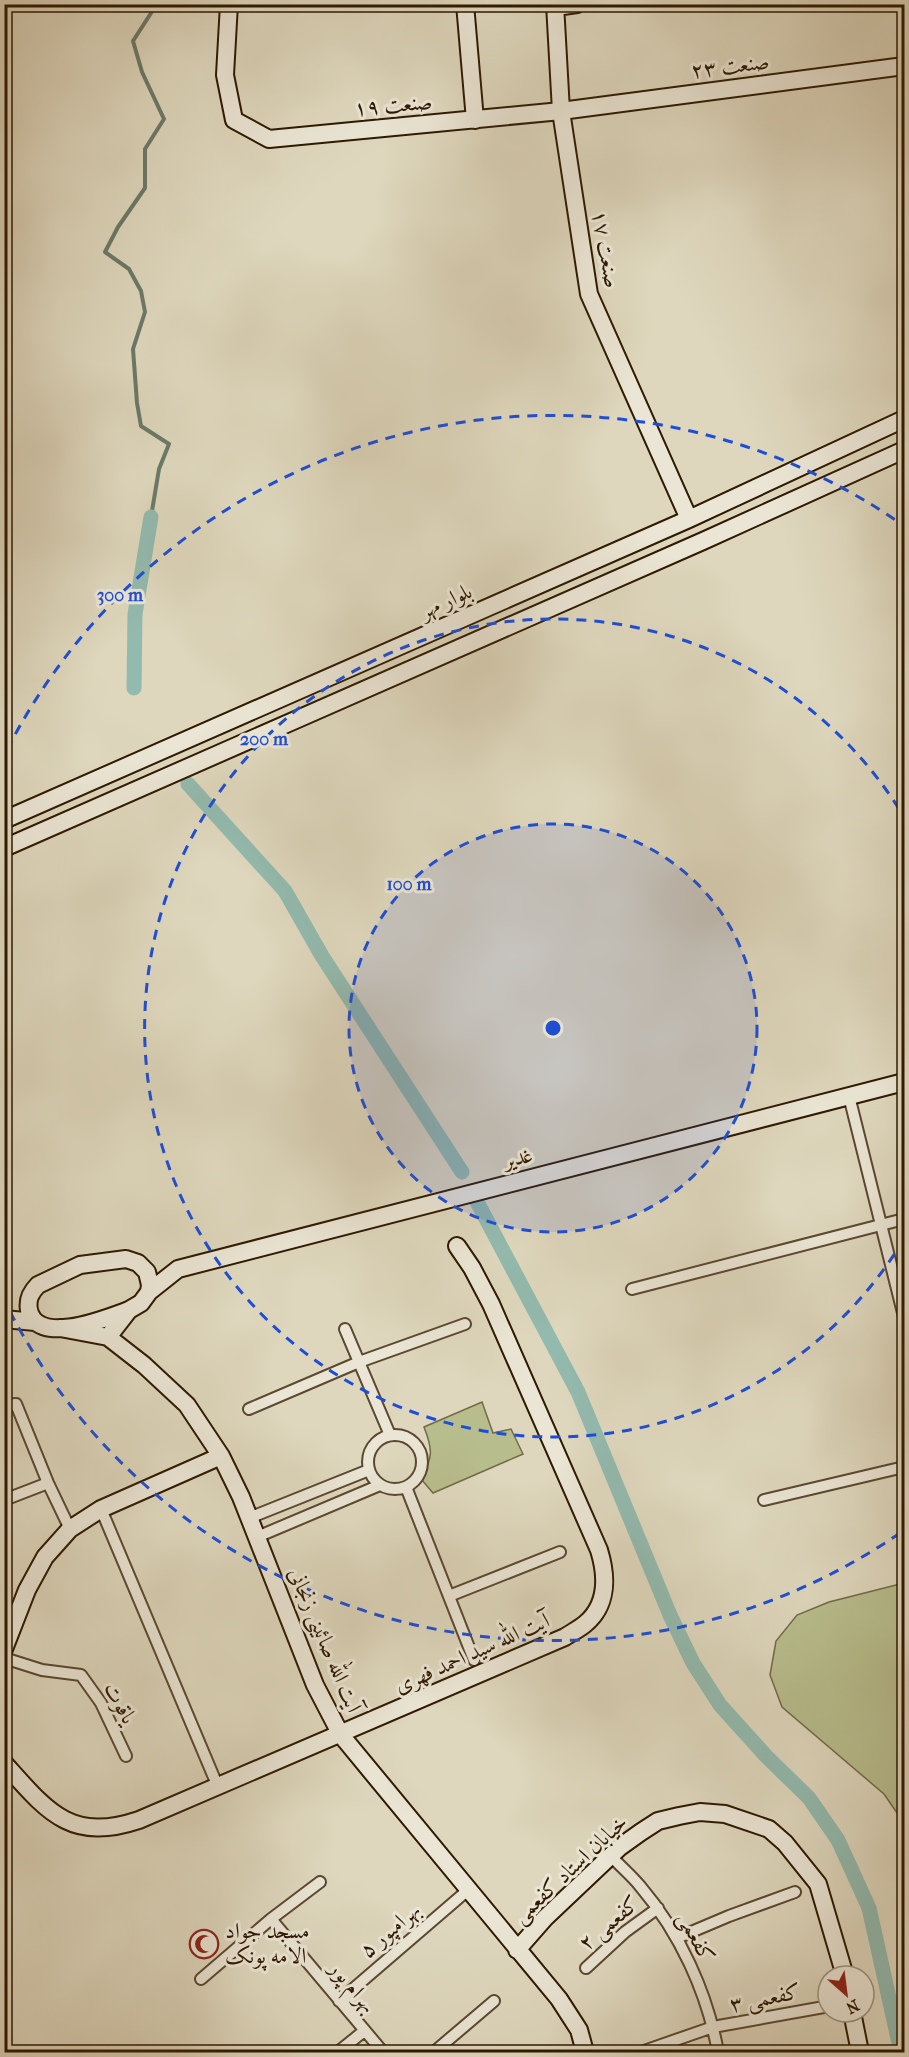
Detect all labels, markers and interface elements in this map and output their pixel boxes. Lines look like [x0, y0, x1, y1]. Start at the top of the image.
street label: صنعت ۲۳ [689, 48, 771, 84]
street label: صنعت ۱۹ [353, 89, 433, 121]
street label: صنعت ۱۷ [586, 208, 626, 290]
street label: بلوار مهر [414, 578, 476, 626]
text: 300 m [97, 585, 144, 606]
text: 200 m [240, 729, 289, 750]
text: 100 m [386, 874, 433, 895]
centre of rings [543, 1018, 563, 1038]
street label: غدیر [499, 1142, 535, 1175]
street label: آیت الله صائینی زنجانی [281, 1562, 373, 1719]
street label: آیت الله سید احمد فهری [388, 1602, 556, 1700]
street label: یاقوت [98, 1678, 143, 1730]
street label: خیابان استاد کفعمی [507, 1809, 634, 1930]
street label: کفعمی ۲ [573, 1890, 646, 1957]
street label: بهرامپور ۵ [354, 1897, 426, 1964]
street label: کفعمی [670, 1907, 720, 1968]
place label: مسجد جواد الامه پونک [225, 1918, 310, 1972]
mosque icon: مسجد جواد الامه پونک [188, 1928, 220, 1960]
street label: بهرام پور [318, 1954, 382, 2022]
north arrow [816, 1964, 876, 2024]
street label: کفعمی ۳ [727, 1978, 803, 2020]
text: N [842, 1996, 863, 2018]

